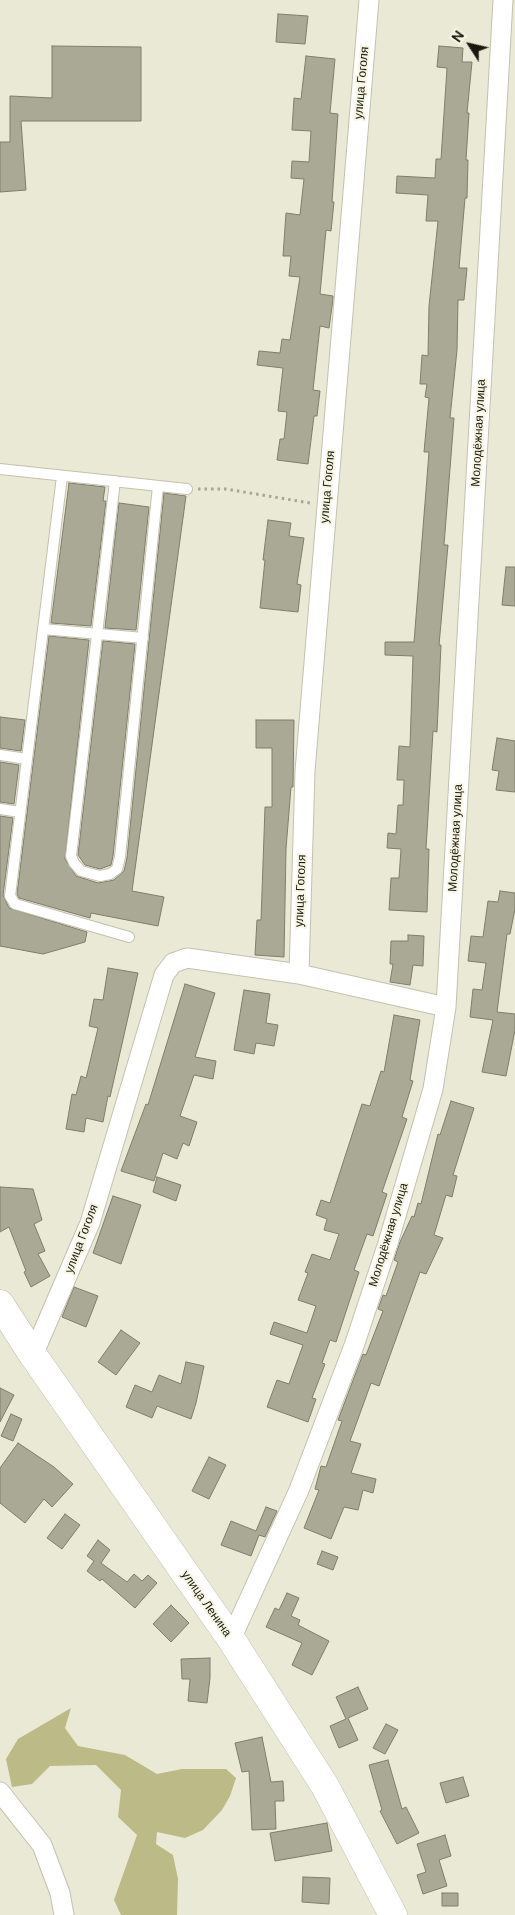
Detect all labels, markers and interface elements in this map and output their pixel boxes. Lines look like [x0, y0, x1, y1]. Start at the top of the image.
north arrow [445, 20, 495, 70]
text: N [447, 27, 468, 46]
street label: улица Гоголя [352, 46, 372, 120]
street label: Молодёжная улица [469, 379, 489, 487]
street label: улица Гоголя [318, 450, 338, 524]
street label: Молодёжная улица [446, 784, 466, 892]
street label: улица Гоголя [293, 854, 309, 928]
street label: Молодёжная улица [366, 1181, 412, 1289]
street label: улица Гоголя [62, 1203, 102, 1275]
street label: улица Ленина [178, 1568, 234, 1640]

